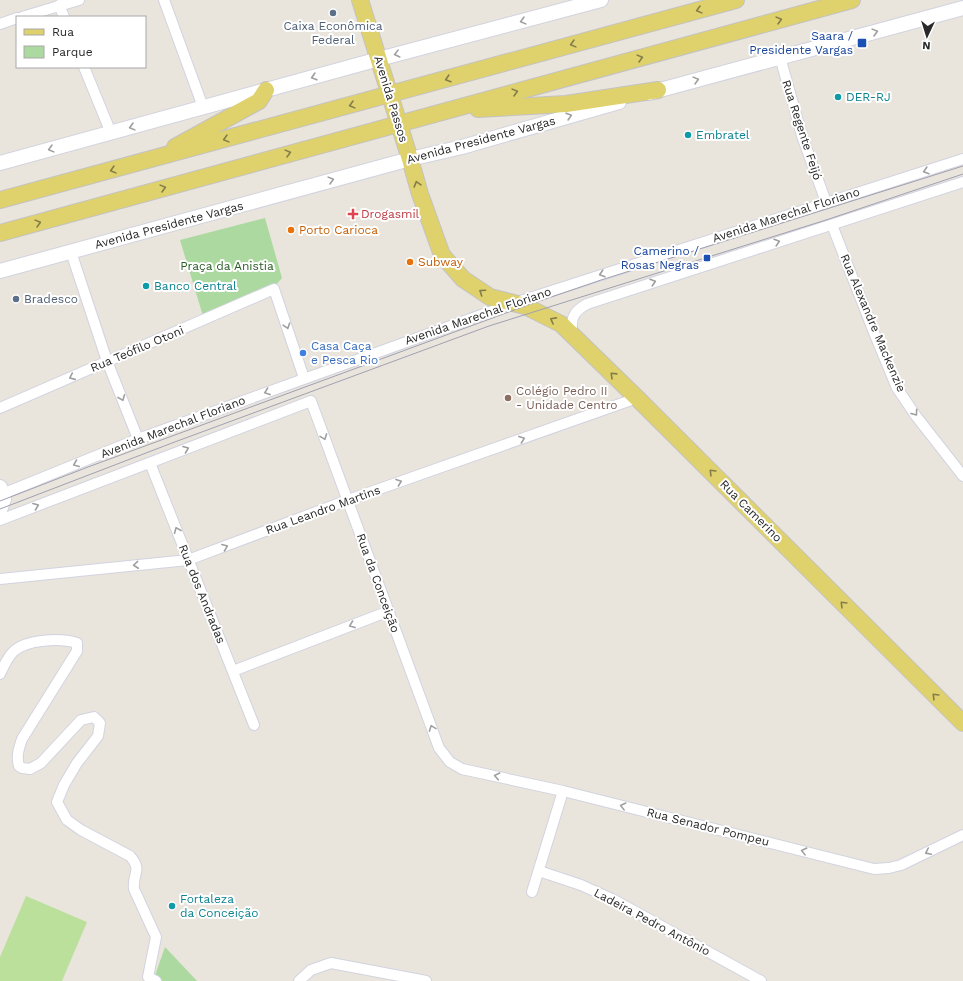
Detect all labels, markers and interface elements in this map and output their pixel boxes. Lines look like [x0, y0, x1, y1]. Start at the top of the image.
one-way arrow [695, 5, 702, 14]
marker: Caixa Econômica Federal [328, 8, 338, 18]
legend [16, 16, 146, 68]
one-way arrow [520, 16, 527, 25]
one-way arrow [775, 16, 782, 25]
north arrow [907, 16, 947, 56]
place label: Caixa Econômica Federal [283, 19, 383, 47]
text: Rua [52, 25, 74, 39]
one-way arrow [871, 28, 878, 37]
place label: Saara / Presidente Vargas [749, 29, 853, 57]
marker: Saara / Presidente Vargas [856, 37, 868, 49]
text: N [922, 39, 931, 52]
one-way arrow [570, 40, 576, 48]
text: Parque [52, 45, 93, 59]
one-way arrow [394, 49, 401, 58]
street label: Avenida Passos [371, 54, 411, 144]
one-way arrow [636, 54, 643, 63]
one-way arrow [311, 72, 318, 80]
one-way arrow [444, 74, 451, 83]
one-way arrow [692, 76, 699, 85]
street label: Rua Regente Feijó [779, 78, 825, 182]
one-way arrow [511, 89, 518, 97]
place label: DER-RJ [846, 90, 891, 104]
marker: DER-RJ [833, 92, 843, 102]
one-way arrow [349, 101, 355, 109]
one-way arrow [566, 112, 573, 121]
street label: Avenida Presidente Vargas [405, 113, 557, 167]
one-way arrow [128, 122, 135, 131]
place label: Embratel [696, 128, 750, 142]
marker: Embratel [683, 130, 693, 140]
one-way arrow [223, 134, 230, 143]
one-way arrow [48, 144, 55, 153]
one-way arrow [285, 150, 291, 158]
one-way arrow [110, 165, 117, 174]
one-way arrow [922, 166, 929, 175]
one-way arrow [327, 176, 334, 185]
one-way arrow [413, 181, 422, 188]
one-way arrow [159, 184, 166, 193]
street label: Avenida Marechal Floriano [711, 185, 861, 245]
street label: Avenida Presidente Vargas [93, 198, 245, 252]
place label: Drogasmil [361, 207, 420, 221]
marker: Drogasmil [348, 209, 358, 219]
one-way arrow [34, 219, 41, 227]
place label: Porto Carioca [299, 223, 378, 237]
marker: Porto Carioca [286, 225, 296, 235]
one-way arrow [774, 239, 781, 247]
place label: Camerino / Rosas Negras [621, 244, 699, 272]
street label: Rua Alexandre Mackenzie [838, 252, 908, 394]
marker: Camerino / Rosas Negras [702, 253, 712, 263]
place label: Subway [418, 255, 464, 269]
marker: Subway [405, 257, 415, 267]
park label: Praça da Anistia [180, 259, 274, 273]
one-way arrow [598, 269, 605, 278]
one-way arrow [650, 278, 657, 287]
place label: Banco Central [154, 279, 237, 293]
marker: Banco Central [141, 281, 151, 291]
street label: Avenida Marechal Floriano [403, 284, 553, 348]
one-way arrow [479, 289, 486, 297]
place label: Bradesco [24, 292, 78, 306]
marker: Bradesco [11, 294, 21, 304]
one-way arrow [550, 317, 558, 325]
one-way arrow [282, 322, 291, 329]
street label: Rua Teófilo Otoni [88, 323, 186, 375]
place label: Casa Caça e Pesca Rio [311, 339, 378, 367]
marker: Casa Caça e Pesca Rio [298, 348, 308, 358]
one-way arrow [68, 372, 76, 380]
one-way arrow [610, 372, 618, 380]
place label: Colégio Pedro II - Unidade Centro [516, 384, 618, 412]
one-way arrow [264, 387, 271, 395]
street label: Avenida Marechal Floriano [99, 393, 247, 461]
marker: Colégio Pedro II - Unidade Centro [503, 393, 513, 403]
one-way arrow [117, 394, 125, 401]
one-way arrow [910, 409, 917, 416]
one-way arrow [320, 434, 328, 441]
one-way arrow [518, 435, 525, 443]
one-way arrow [183, 445, 190, 453]
one-way arrow [73, 459, 80, 467]
one-way arrow [709, 469, 717, 477]
street label: Rua Camerino [717, 477, 785, 545]
one-way arrow [396, 478, 403, 487]
street label: Rua Leandro Martins [264, 483, 382, 537]
one-way arrow [33, 503, 40, 511]
one-way arrow [173, 527, 181, 534]
street label: Rua da Conceição [354, 532, 402, 634]
street label: Rua dos Andradas [176, 542, 228, 646]
one-way arrow [221, 543, 228, 551]
one-way arrow [133, 561, 139, 570]
one-way arrow [841, 601, 848, 609]
one-way arrow [349, 620, 356, 628]
one-way arrow [932, 693, 940, 701]
one-way arrow [428, 725, 436, 732]
one-way arrow [493, 773, 500, 781]
one-way arrow [620, 803, 626, 811]
street label: Rua Senador Pompeu [645, 805, 771, 849]
one-way arrow [800, 847, 807, 856]
one-way arrow [925, 847, 932, 855]
street label: Ladeira Pedro Antônio [592, 885, 712, 959]
place label: Fortaleza da Conceição [180, 892, 259, 920]
marker: Fortaleza da Conceição [167, 901, 177, 911]

